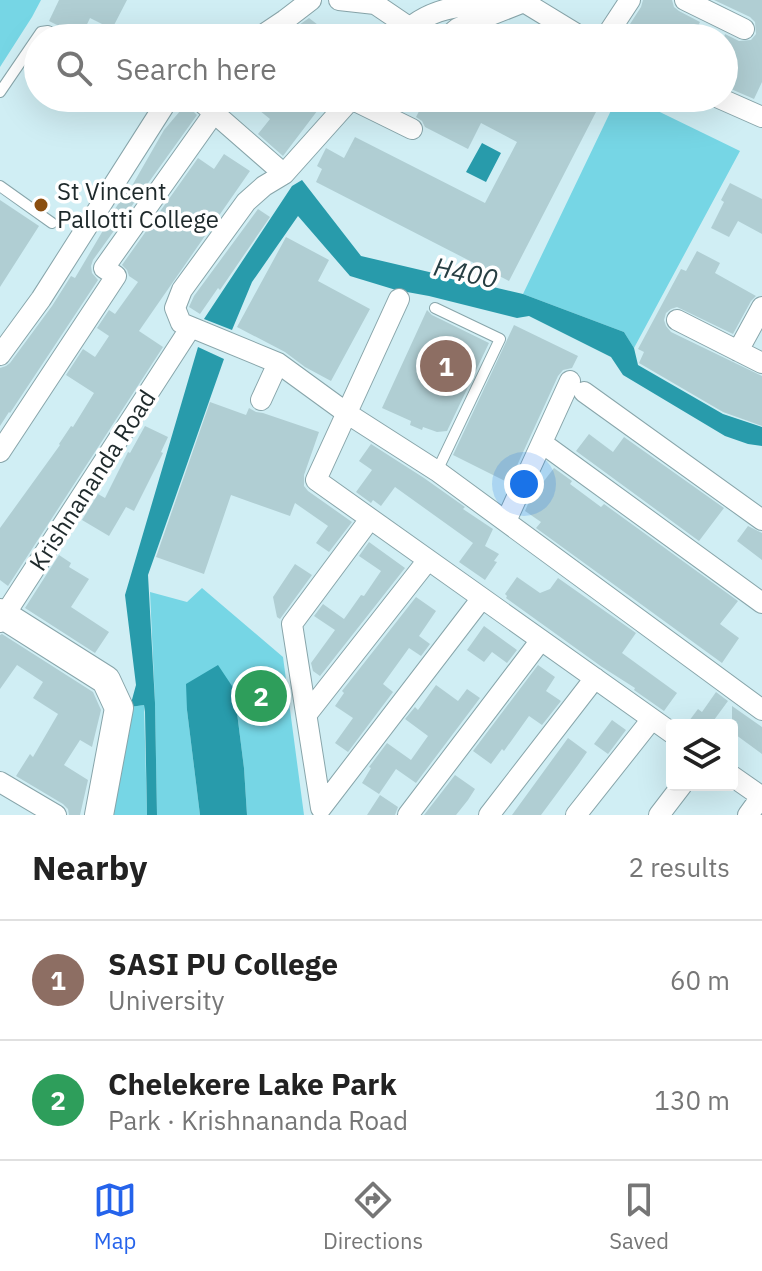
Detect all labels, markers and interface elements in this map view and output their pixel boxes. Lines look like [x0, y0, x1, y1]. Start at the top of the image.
search box [24, 24, 738, 112]
icon: search [52, 46, 96, 90]
text: Search here [116, 49, 277, 88]
place label: St Vincent Pallotti College [57, 175, 219, 235]
marker: St Vincent Pallotti College [32, 196, 50, 214]
water label: H400 [431, 249, 501, 295]
pin: 1 [420, 336, 472, 396]
street label: Krishnananda Road [22, 384, 162, 576]
your location [504, 464, 544, 504]
pin: 2 [235, 666, 287, 726]
map controls [666, 719, 738, 791]
button: layers [666, 719, 738, 791]
text: Nearby [32, 845, 147, 889]
text: 2 results [628, 850, 730, 884]
text: SASI PU College [108, 944, 338, 983]
text: 1 [50, 963, 66, 997]
text: 60 m [670, 963, 730, 997]
text: University [108, 983, 225, 1017]
text: Chelekere Lake Park [108, 1064, 397, 1103]
text: 2 [50, 1083, 66, 1117]
text: 130 m [654, 1083, 730, 1117]
text: Park · Krishnananda Road [108, 1103, 408, 1137]
tab: Map [93, 1178, 137, 1255]
tab: Directions [323, 1178, 423, 1255]
tab: Saved [609, 1178, 669, 1255]

